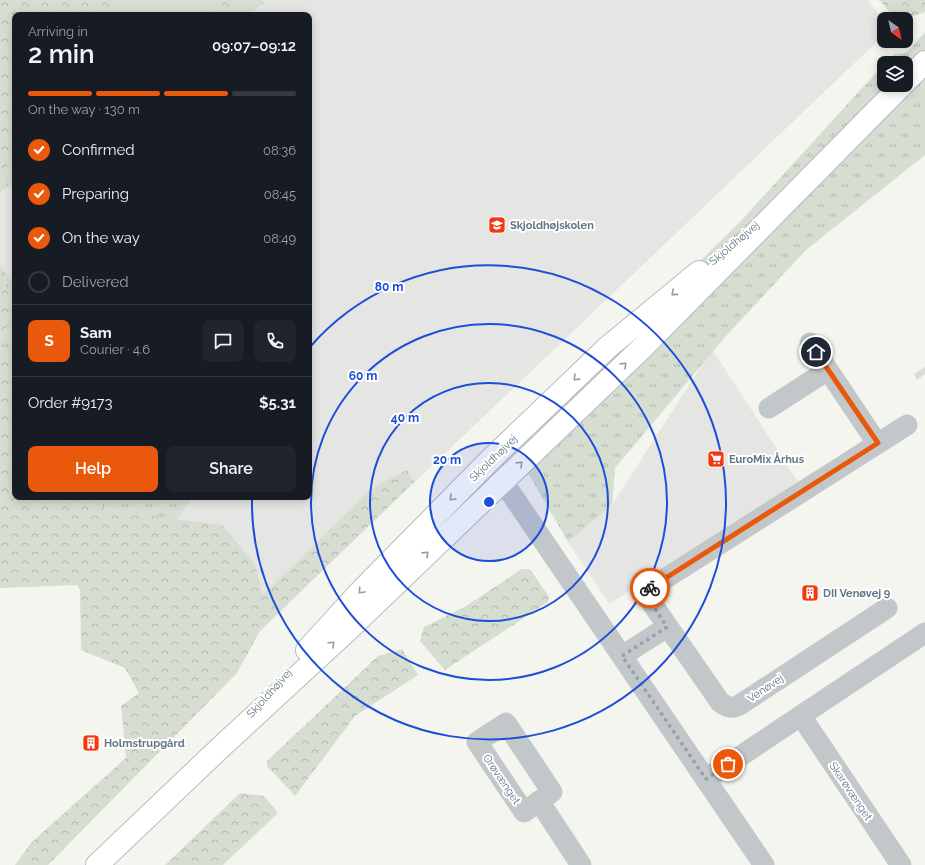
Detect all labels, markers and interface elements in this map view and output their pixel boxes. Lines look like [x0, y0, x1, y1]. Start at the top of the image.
north arrow [877, 12, 913, 48]
map controls [877, 12, 913, 92]
text: Arriving in [28, 24, 88, 39]
text: 09:07–09:12 [212, 37, 296, 55]
text: 2 min [28, 39, 95, 69]
button: layers [877, 56, 913, 92]
text: On the way · 130 m [28, 102, 140, 117]
icon: check [28, 139, 50, 161]
text: Confirmed [62, 141, 135, 159]
text: 08:36 [263, 143, 296, 158]
icon: check [28, 183, 50, 205]
text: Preparing [62, 185, 129, 203]
text: 08:45 [264, 187, 296, 202]
school or university icon: Skjoldhøjskolen [487, 215, 507, 235]
place label: Skjoldhøjskolen [510, 219, 594, 232]
street label: Skjoldhøjvej [707, 219, 762, 268]
icon: check [28, 227, 50, 249]
text: On the way [62, 229, 140, 247]
text: 08:49 [263, 231, 296, 246]
text: Delivered [62, 273, 129, 291]
text: 80 m [375, 280, 403, 294]
one-way arrow [671, 289, 678, 296]
button: chat [202, 320, 244, 362]
button: phone [254, 320, 296, 362]
text: Sam [80, 324, 112, 342]
text: S [44, 332, 54, 350]
pin [799, 335, 833, 369]
icon: home [805, 341, 827, 363]
text: Courier · 4.6 [80, 342, 150, 357]
one-way arrow [619, 362, 627, 370]
text: 60 m [349, 369, 377, 383]
one-way arrow [573, 373, 580, 380]
text: Order #9173 [28, 394, 113, 412]
text: $5.31 [259, 394, 296, 412]
text: 40 m [391, 411, 419, 425]
street label: Skjoldhøjvej [467, 432, 520, 484]
button: Help [28, 446, 158, 492]
button: Share [166, 446, 296, 492]
supermarket icon: EuroMix Århus [706, 449, 726, 469]
place label: EuroMix Århus [729, 452, 805, 466]
text: 20 m [433, 453, 461, 467]
one-way arrow [515, 461, 523, 469]
one-way arrow [449, 493, 457, 501]
centre of rings [482, 495, 496, 509]
one-way arrow [421, 552, 429, 559]
courier [630, 568, 670, 608]
icon: bike [639, 577, 661, 599]
building icon: DII Venøvej 9 [800, 583, 820, 603]
one-way arrow [358, 586, 366, 594]
place label: DII Venøvej 9 [823, 587, 891, 600]
one-way arrow [328, 642, 335, 649]
street label: Skjoldhøjvej [244, 666, 295, 720]
street label: Venøvej [745, 672, 786, 705]
building icon: Holmstrupgård [81, 733, 101, 753]
place label: Holmstrupgård [104, 737, 185, 750]
pin [711, 747, 745, 781]
street label: Orøvænget [480, 752, 523, 807]
icon: bag [717, 753, 739, 775]
street label: Skarøvænget [826, 760, 875, 823]

